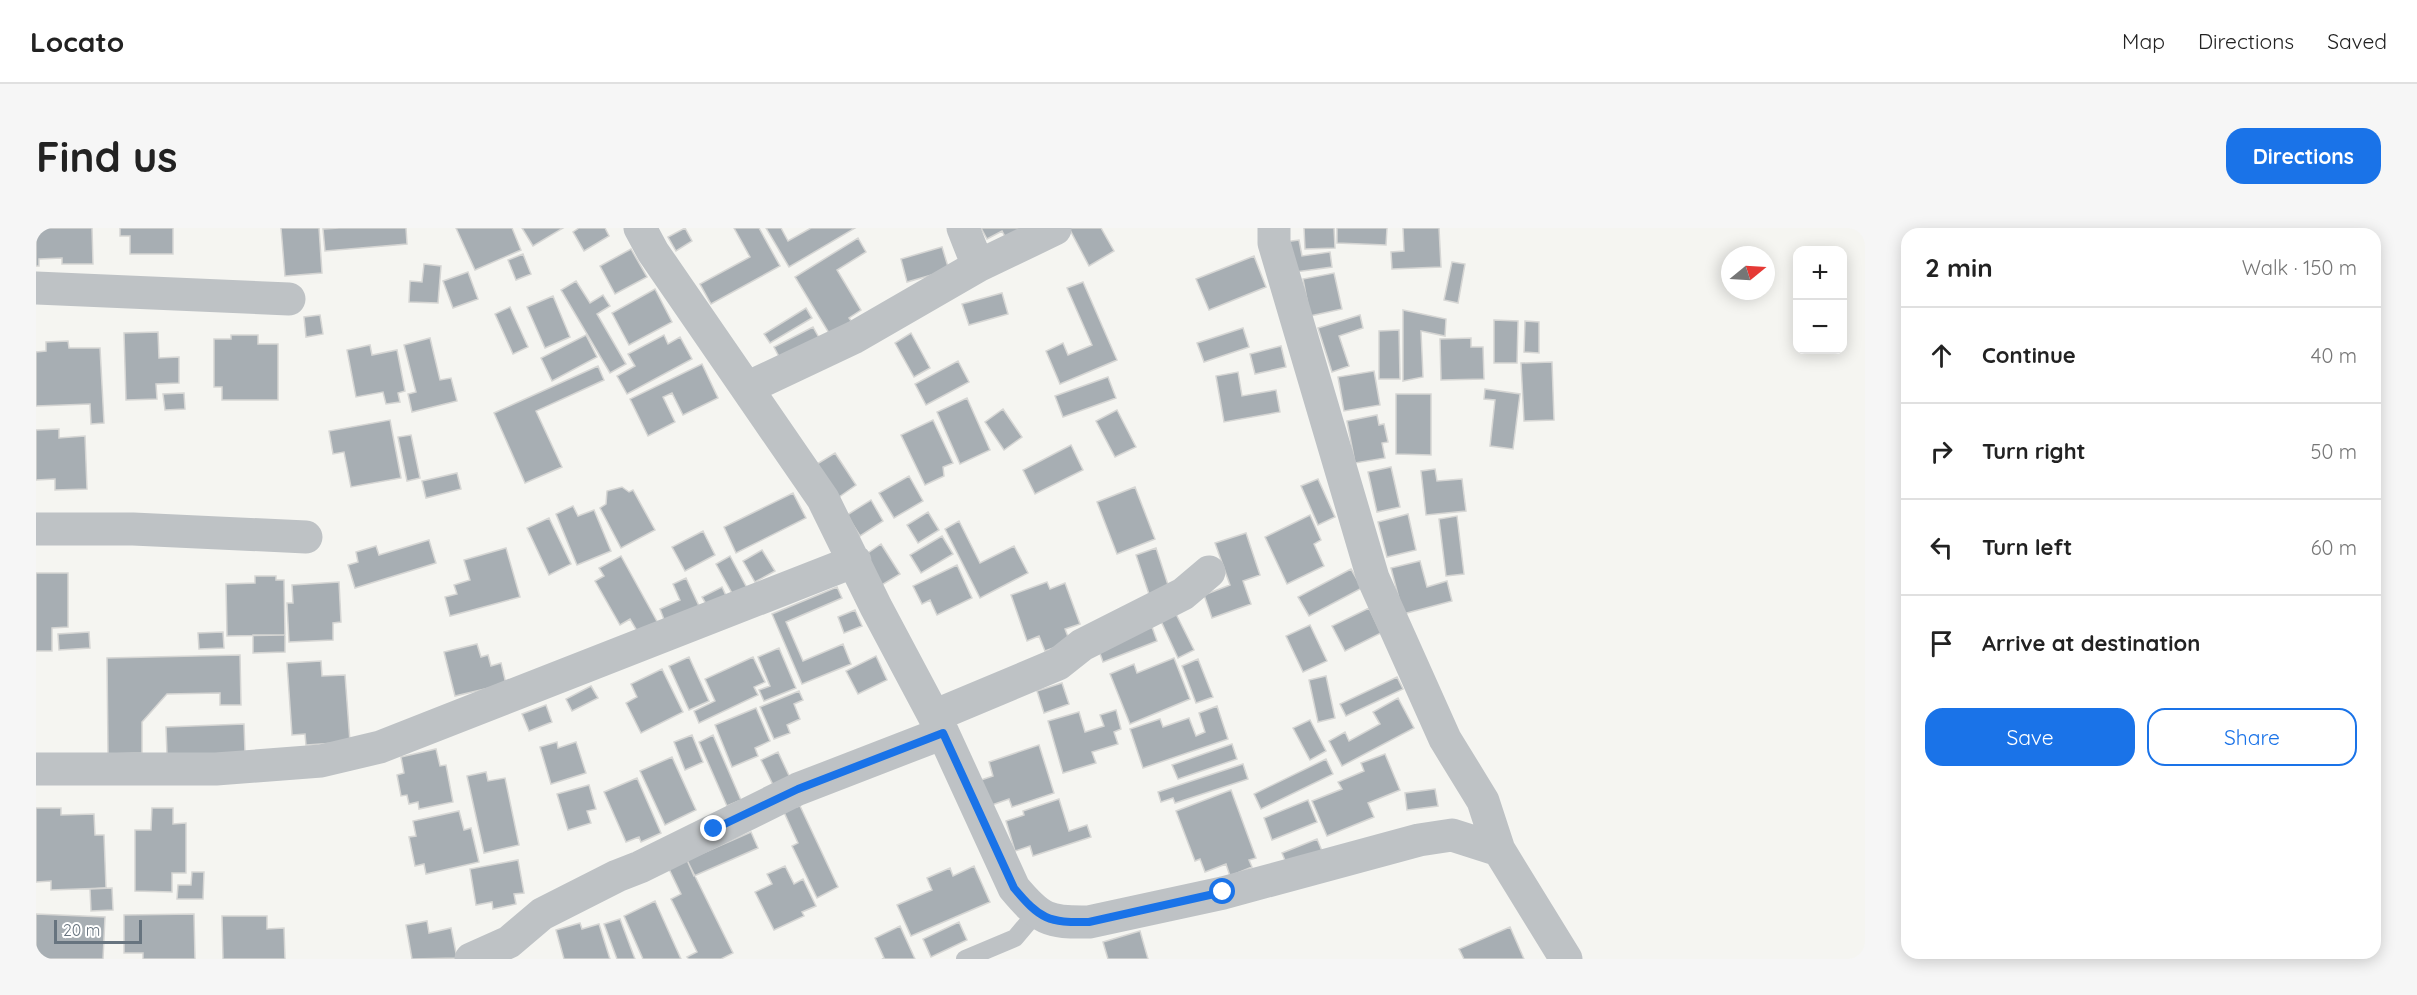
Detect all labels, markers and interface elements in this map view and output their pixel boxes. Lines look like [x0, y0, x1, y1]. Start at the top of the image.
text: Locato [30, 24, 124, 59]
text: Map [2122, 28, 2165, 54]
text: Directions [2198, 28, 2294, 54]
text: Saved [2327, 28, 2387, 54]
button: Directions [2226, 128, 2381, 184]
text: Find us [36, 130, 178, 183]
north arrow [1721, 246, 1775, 300]
map controls [1793, 246, 1847, 354]
button: + [1793, 246, 1847, 300]
text: 2 min [1925, 251, 1993, 284]
text: Walk · 150 m [2242, 255, 2357, 280]
button: − [1793, 300, 1847, 354]
icon: ahead [1925, 339, 1958, 372]
text: Continue [1982, 341, 2076, 369]
text: 40 m [2311, 343, 2357, 368]
icon: right [1925, 435, 1958, 468]
text: Turn right [1982, 437, 2086, 465]
text: 50 m [2311, 439, 2357, 464]
icon: left [1925, 531, 1958, 564]
text: Turn left [1982, 533, 2072, 561]
text: 60 m [2311, 535, 2357, 560]
icon: arrive [1925, 627, 1958, 660]
text: Arrive at destination [1982, 629, 2200, 657]
button: Save [1925, 708, 2135, 766]
button: Share [2147, 708, 2357, 766]
route end [700, 815, 726, 841]
route start [1209, 878, 1235, 904]
scale bar [54, 917, 142, 944]
text: 20 m [63, 920, 100, 940]

